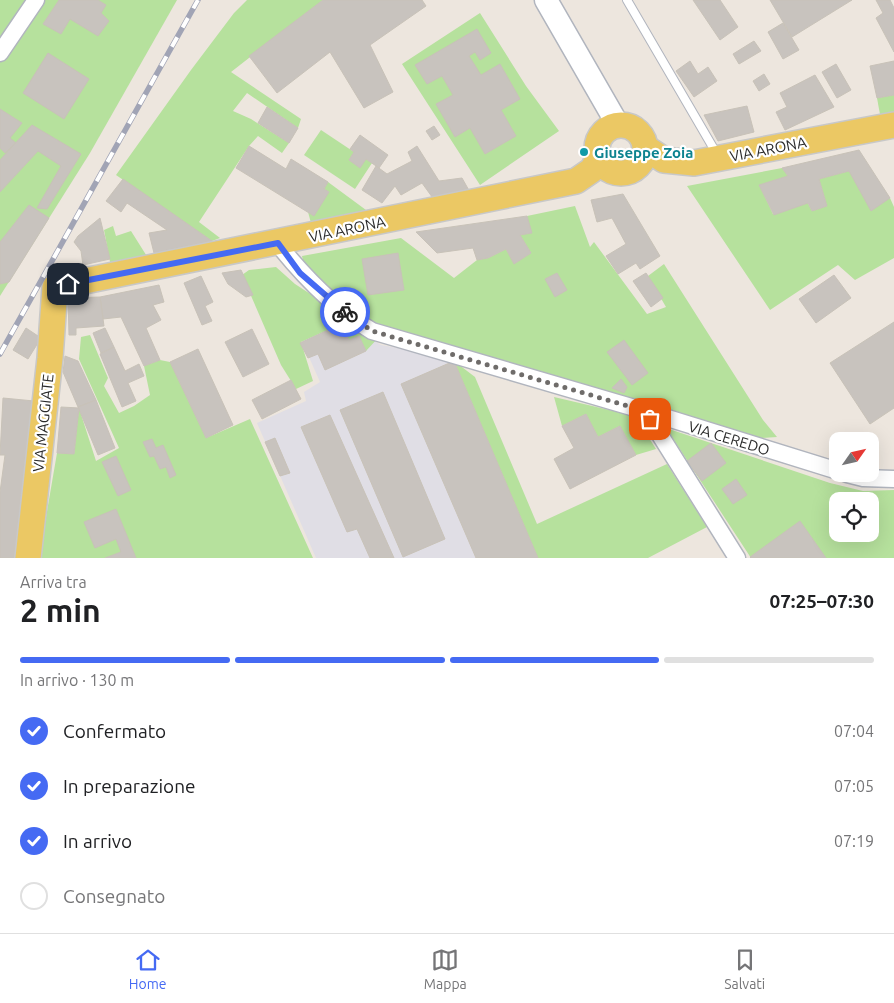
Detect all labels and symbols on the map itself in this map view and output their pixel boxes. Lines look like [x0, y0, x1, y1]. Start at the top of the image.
street label: VIA ARONA [728, 133, 808, 165]
place label: Giuseppe Zoia [594, 144, 693, 161]
marker: Giuseppe Zoia [578, 146, 590, 158]
street label: VIA ARONA [307, 213, 387, 245]
pin [47, 263, 89, 305]
courier [320, 287, 370, 337]
street label: VIA MAGGIATE [29, 373, 57, 473]
pin [629, 398, 671, 440]
street label: VIA CEREDO [686, 418, 772, 458]
north arrow [829, 432, 879, 482]

